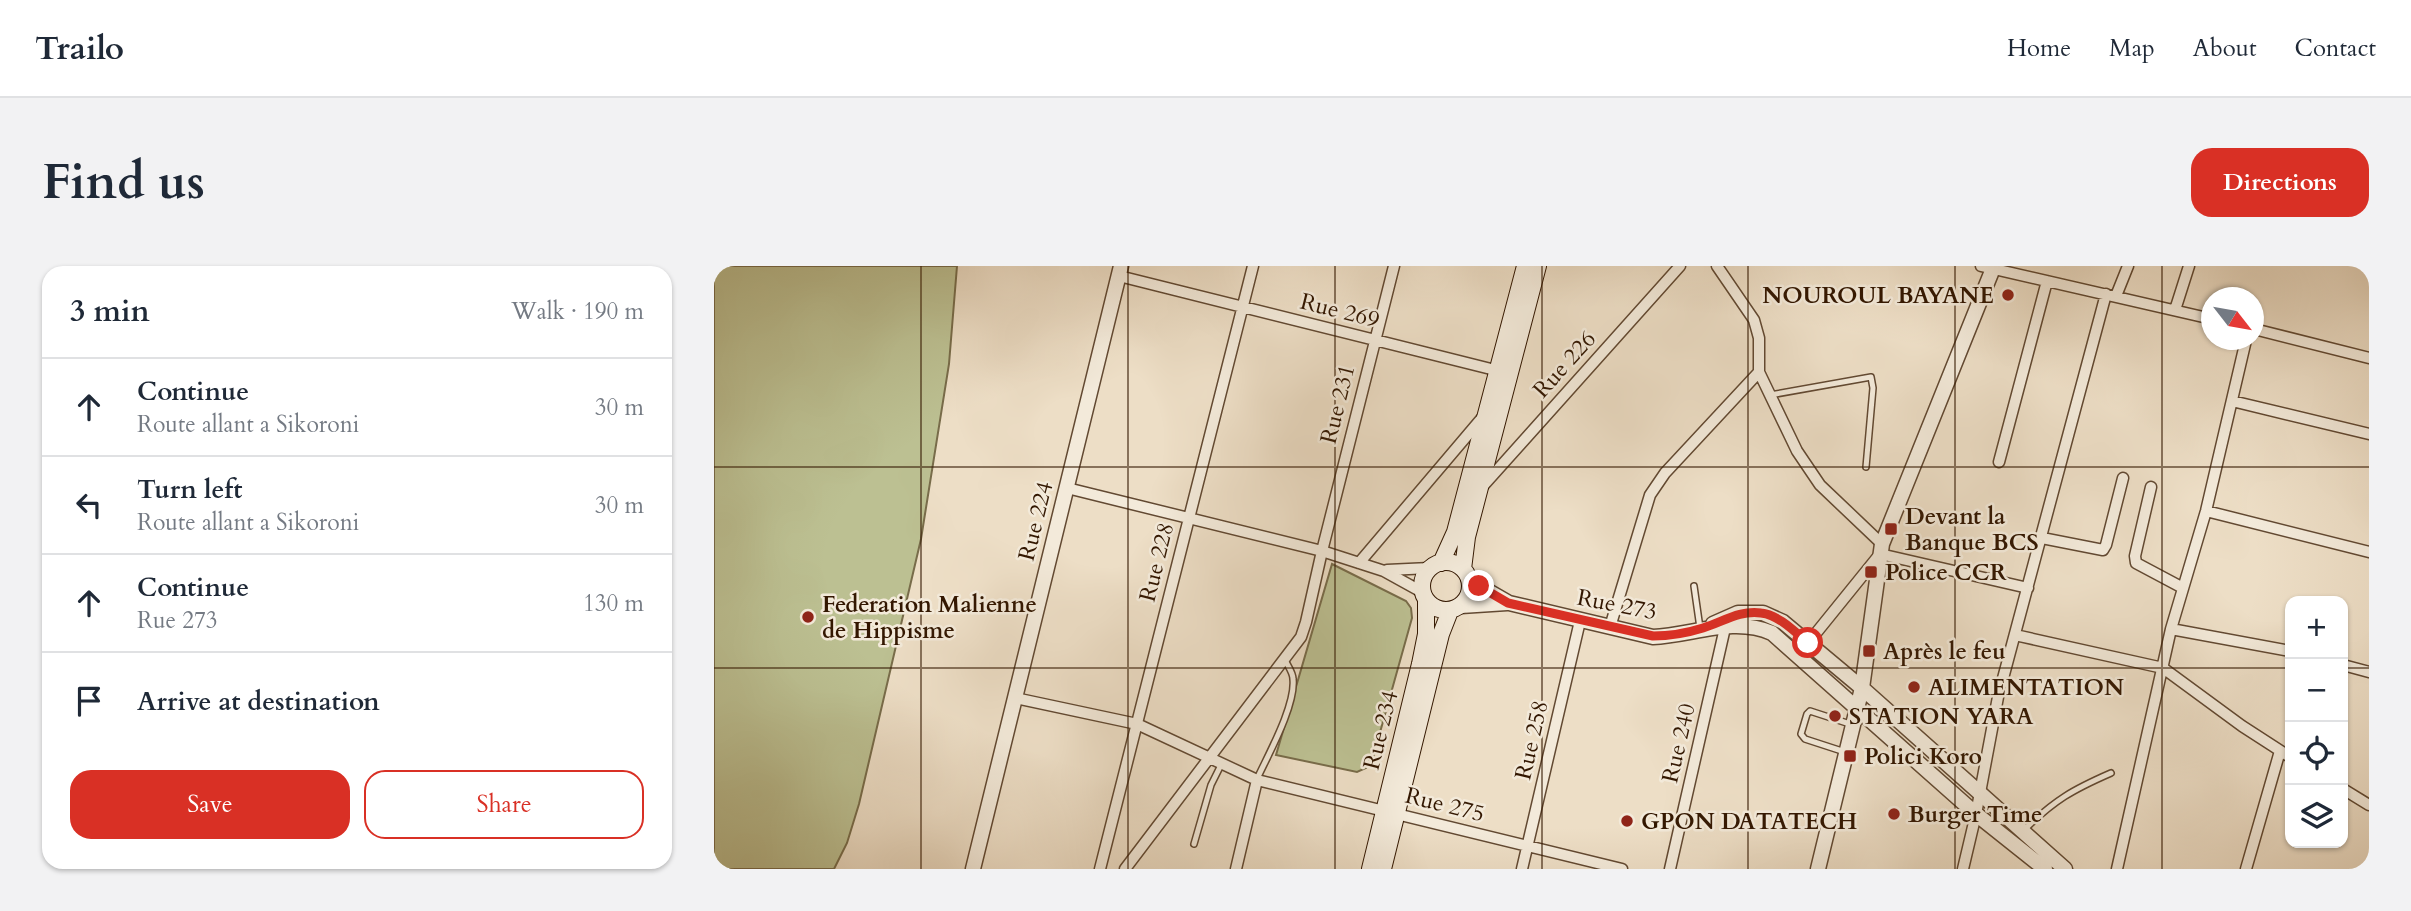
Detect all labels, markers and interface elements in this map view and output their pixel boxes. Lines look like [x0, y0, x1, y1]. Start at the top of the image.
text: Trailo [35, 26, 124, 71]
text: Home [2007, 32, 2071, 65]
text: Map [2109, 32, 2155, 65]
text: About [2193, 32, 2257, 65]
text: Contact [2295, 32, 2376, 65]
button: Directions [2191, 148, 2369, 217]
text: Find us [42, 149, 205, 216]
place label: NOUROUL BAYANE [1762, 280, 1994, 311]
street label: Rue 269 [1297, 286, 1383, 335]
marker: NOUROUL BAYANE [2000, 287, 2016, 303]
north arrow [2201, 287, 2264, 350]
text: 3 min [70, 291, 150, 332]
text: Walk · 190 m [511, 296, 644, 327]
street label: Rue 226 [1526, 324, 1603, 405]
street label: Rue 231 [1313, 361, 1362, 447]
text: Continue [137, 374, 249, 409]
icon: ahead [70, 388, 108, 426]
text: 30 m [595, 392, 644, 423]
text: Route allant a Sikoroni [137, 409, 359, 440]
text: Turn left [137, 472, 242, 507]
street label: Rue 224 [1011, 478, 1060, 564]
icon: left [70, 486, 108, 524]
text: 30 m [595, 490, 644, 521]
place label: Devant la Banque BCS [1905, 501, 2039, 558]
text: Route allant a Sikoroni [137, 507, 359, 538]
street label: Rue 228 [1132, 519, 1181, 605]
marker: Devant la Banque BCS [1883, 521, 1899, 537]
place label: Police CCR [1885, 557, 2007, 588]
marker: Police CCR [1863, 564, 1879, 580]
text: Continue [137, 570, 249, 605]
route end [1463, 570, 1494, 601]
street label: Rue 273 [1574, 582, 1659, 627]
icon: ahead [70, 584, 108, 622]
text: 130 m [583, 588, 644, 619]
place label: Federation Malienne de Hippisme [822, 589, 1037, 646]
map controls [2285, 596, 2348, 848]
button: + [2285, 596, 2348, 659]
text: Rue 273 [137, 605, 218, 636]
marker: Federation Malienne de Hippisme [800, 609, 816, 625]
route start [1792, 627, 1823, 658]
place label: Après le feu [1883, 636, 2006, 667]
marker: Après le feu [1861, 643, 1877, 659]
button: − [2285, 659, 2348, 722]
place label: ALIMENTATION [1928, 672, 2124, 703]
marker: ALIMENTATION [1906, 679, 1922, 695]
icon: arrive [70, 682, 108, 720]
text: Arrive at destination [137, 684, 380, 719]
street label: Rue 234 [1356, 687, 1405, 773]
street label: Rue 258 [1507, 697, 1556, 783]
street label: Rue 240 [1654, 700, 1703, 786]
place label: STATION YARA [1849, 701, 2034, 732]
marker: STATION YARA [1827, 708, 1843, 724]
button: locate [2285, 722, 2348, 785]
place label: Polici Koro [1864, 741, 1982, 772]
marker: Polici Koro [1842, 748, 1858, 764]
button: Save [70, 770, 350, 839]
button: Share [364, 770, 644, 839]
street label: Rue 275 [1402, 780, 1488, 829]
button: layers [2285, 785, 2348, 848]
place label: Burger Time [1908, 799, 2042, 830]
place label: GPON DATATECH [1641, 806, 1857, 837]
marker: Burger Time [1886, 806, 1902, 822]
marker: GPON DATATECH [1619, 813, 1635, 829]

